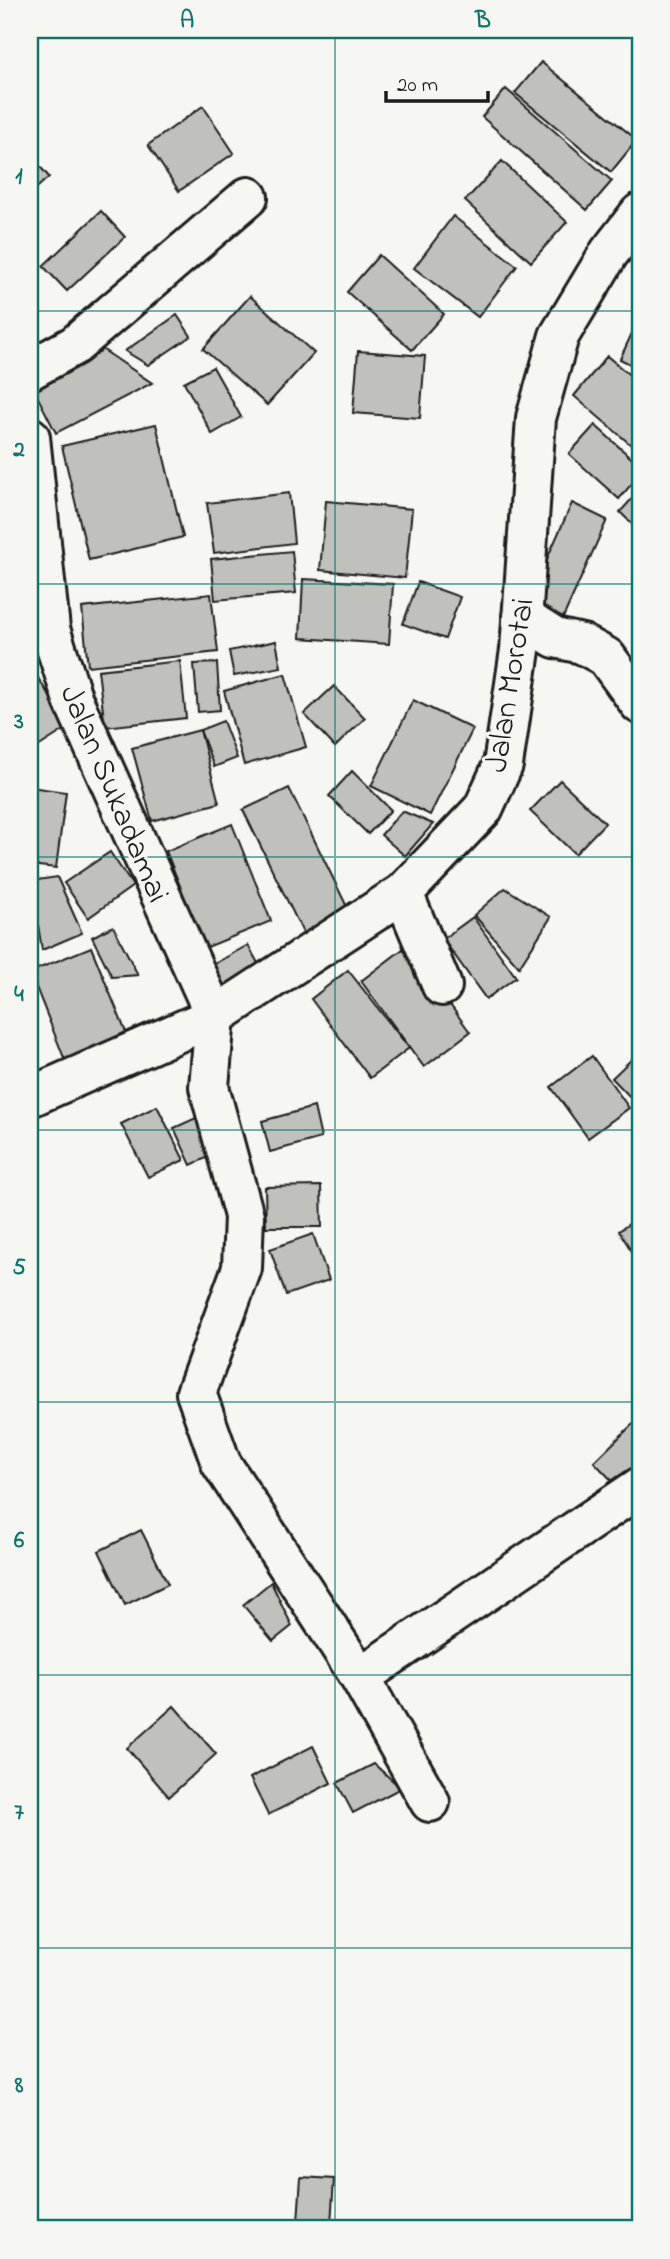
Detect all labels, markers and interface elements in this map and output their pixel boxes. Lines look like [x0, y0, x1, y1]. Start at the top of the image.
text: A [180, 5, 194, 38]
text: B [474, 5, 491, 38]
scale bar [386, 60, 488, 104]
text: 20 m [397, 71, 438, 101]
text: 1 [15, 161, 23, 194]
text: 2 [12, 434, 25, 467]
street label: Jalan Morotai [474, 595, 548, 776]
street label: Jalan Sukadamai [46, 678, 180, 911]
text: 3 [13, 706, 24, 739]
text: 4 [14, 979, 24, 1012]
text: 5 [12, 1252, 26, 1285]
text: 6 [14, 1525, 25, 1558]
text: 7 [14, 1797, 24, 1830]
text: 8 [14, 2070, 24, 2103]

